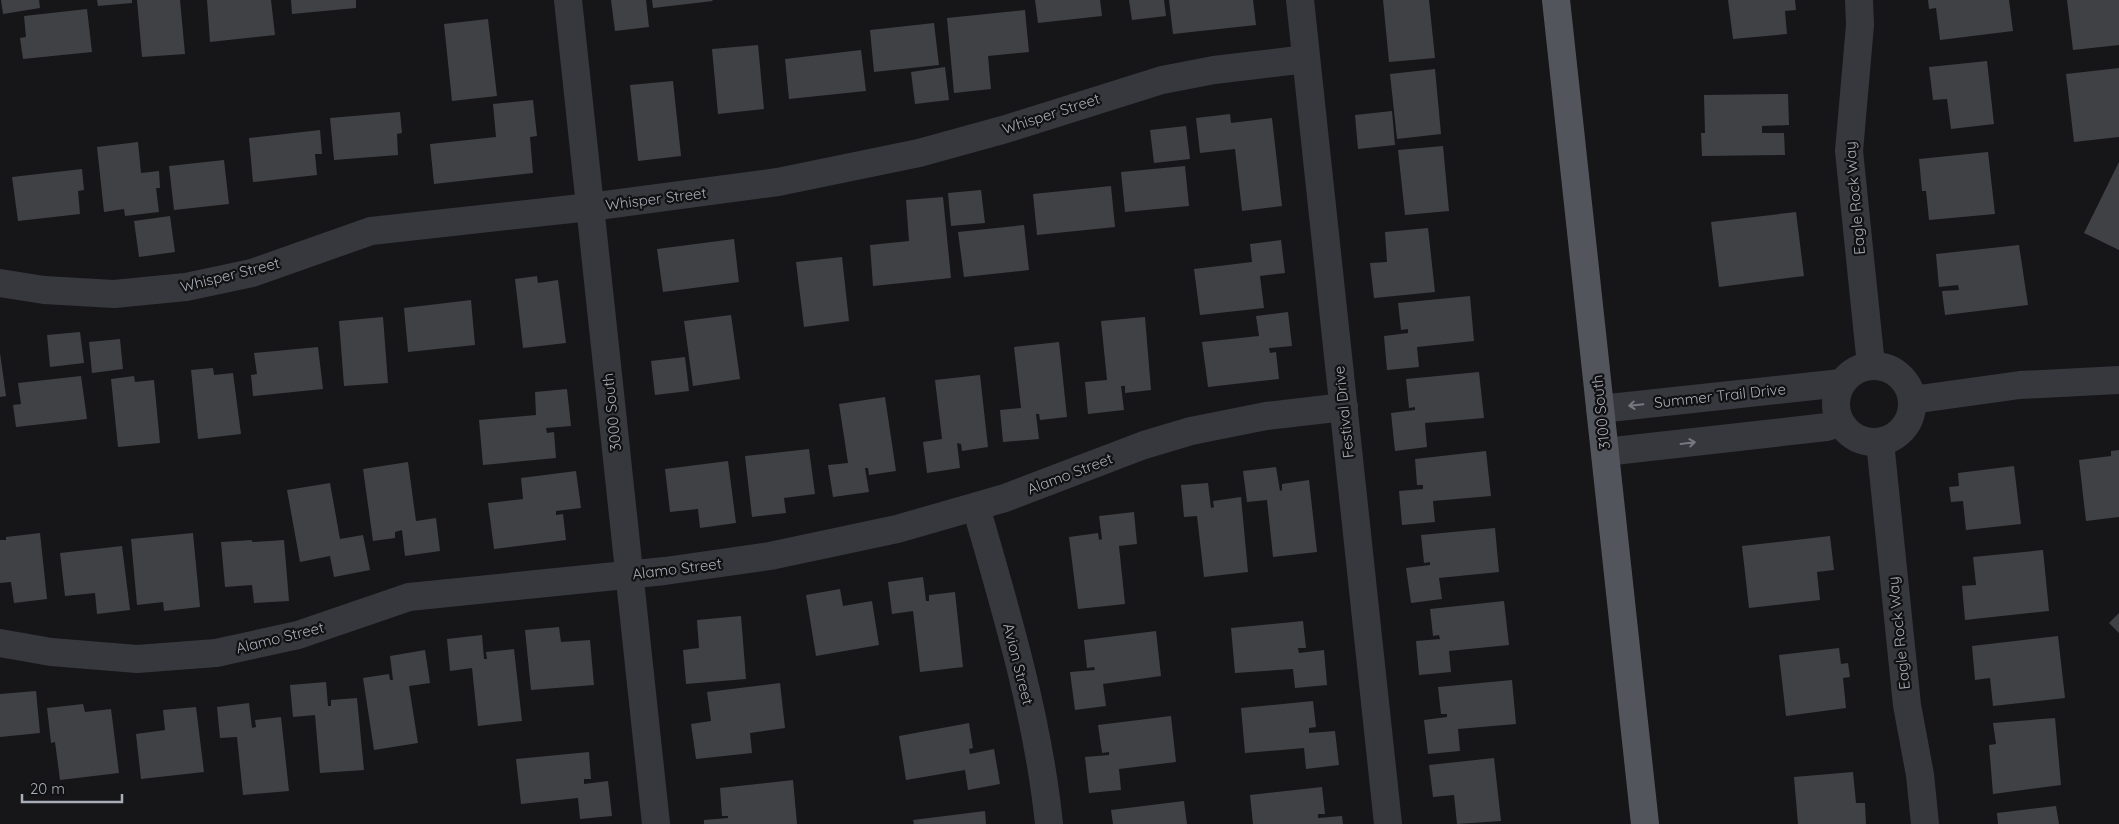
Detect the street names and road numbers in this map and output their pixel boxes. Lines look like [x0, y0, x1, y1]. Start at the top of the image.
street label: Whisper Street [1000, 89, 1102, 138]
street label: Eagle Rock Way [1840, 141, 1869, 256]
street label: Whisper Street [604, 183, 708, 214]
street label: Whisper Street [178, 253, 282, 296]
street label: Festival Drive [1329, 365, 1358, 459]
street label: 3000 South [598, 372, 625, 452]
street label: 3100 South [1587, 374, 1614, 450]
street label: Summer Trail Drive [1653, 379, 1787, 412]
street label: Alamo Street [1024, 449, 1115, 499]
street label: Alamo Street [631, 554, 723, 583]
street label: Eagle Rock Way [1883, 576, 1914, 691]
street label: Alamo Street [234, 617, 326, 658]
street label: Avion Street [999, 621, 1038, 707]

